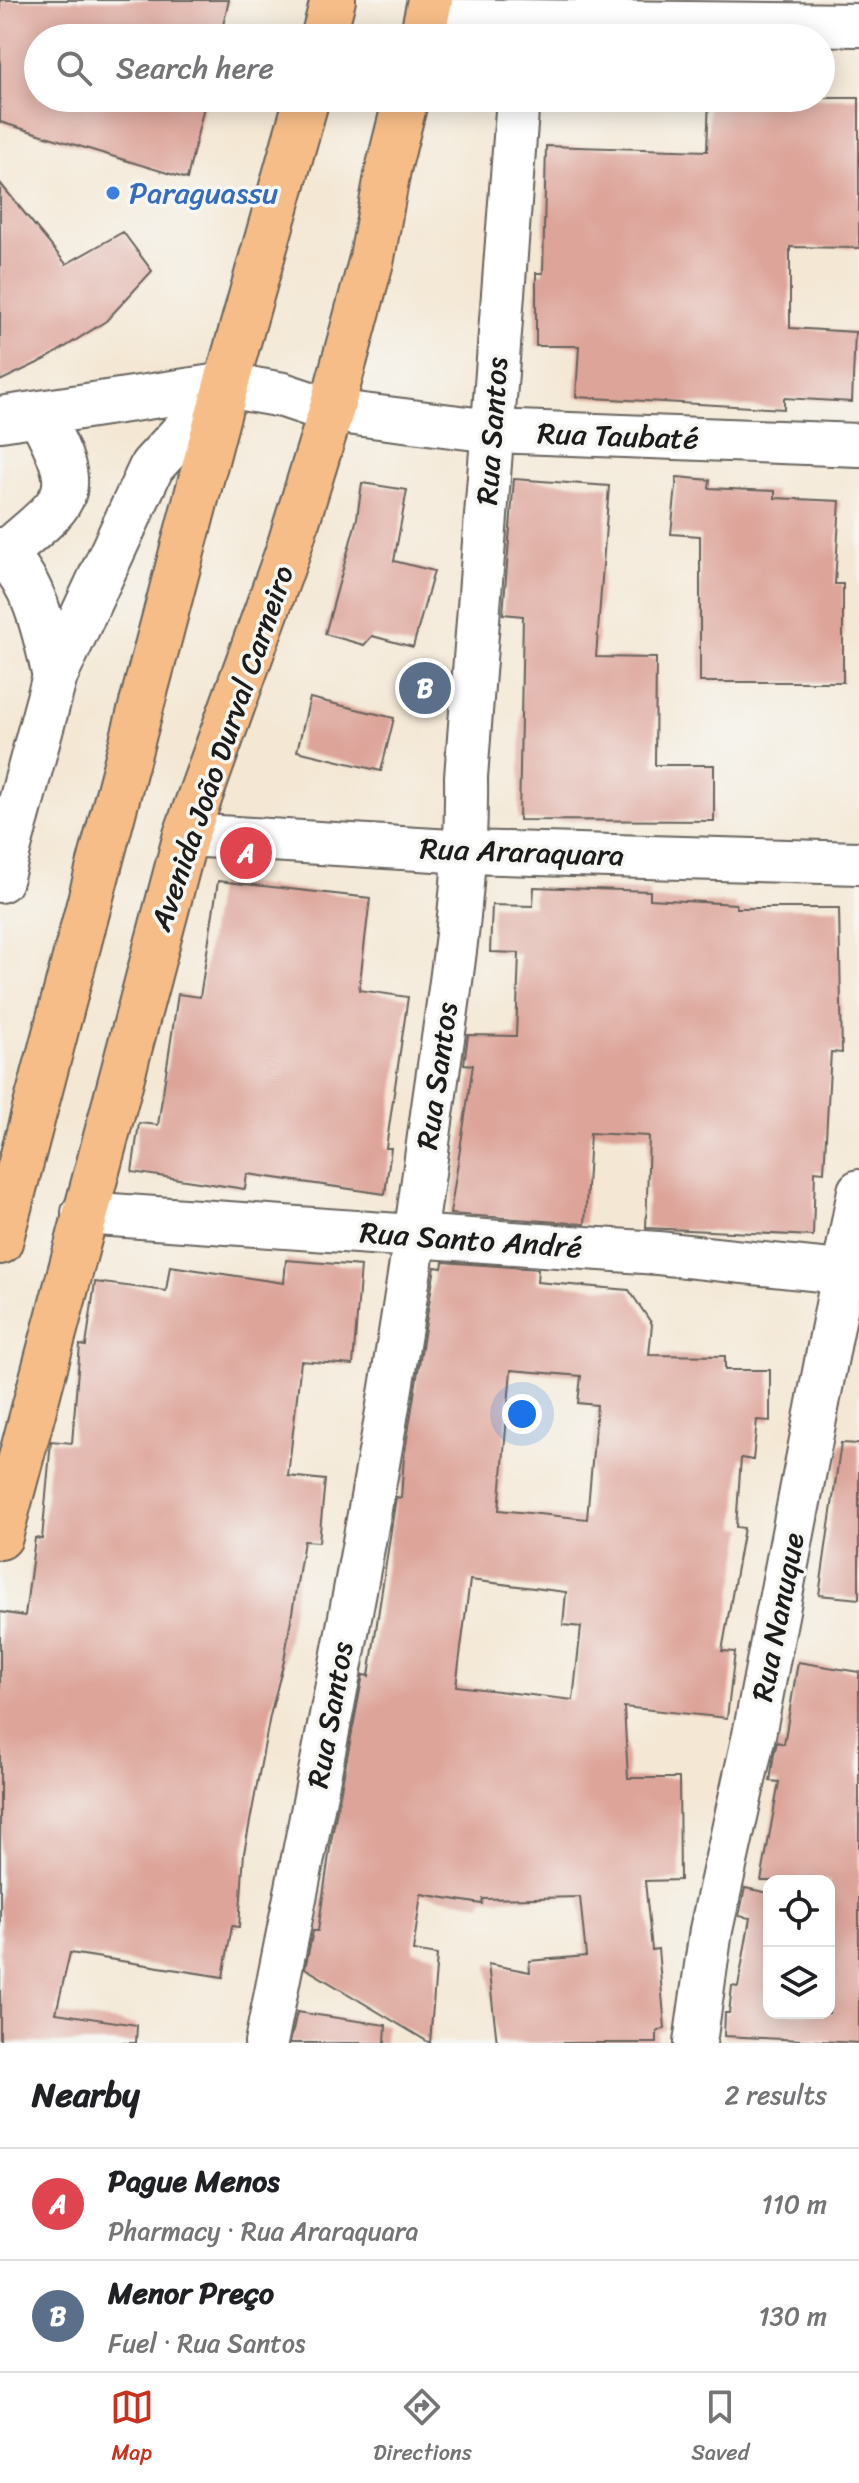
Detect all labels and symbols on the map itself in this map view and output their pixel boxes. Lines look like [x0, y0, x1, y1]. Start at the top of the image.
place label: Paraguassu [129, 166, 278, 220]
marker: Paraguassu [104, 184, 122, 202]
street label: Rua Santos [460, 355, 524, 507]
street label: Rua Taubaté [536, 406, 700, 466]
street label: Avenida João Durval Carneiro [142, 560, 302, 936]
pin: B [399, 658, 451, 718]
street label: Rua Araraquara [419, 821, 625, 883]
pin: A [220, 823, 272, 883]
street label: Rua Santos [400, 998, 474, 1153]
street label: Rua Santo André [358, 1205, 584, 1275]
your location [502, 1394, 542, 1434]
street label: Rua Nanuque [735, 1528, 821, 1706]
street label: Rua Santos [291, 1637, 370, 1793]

